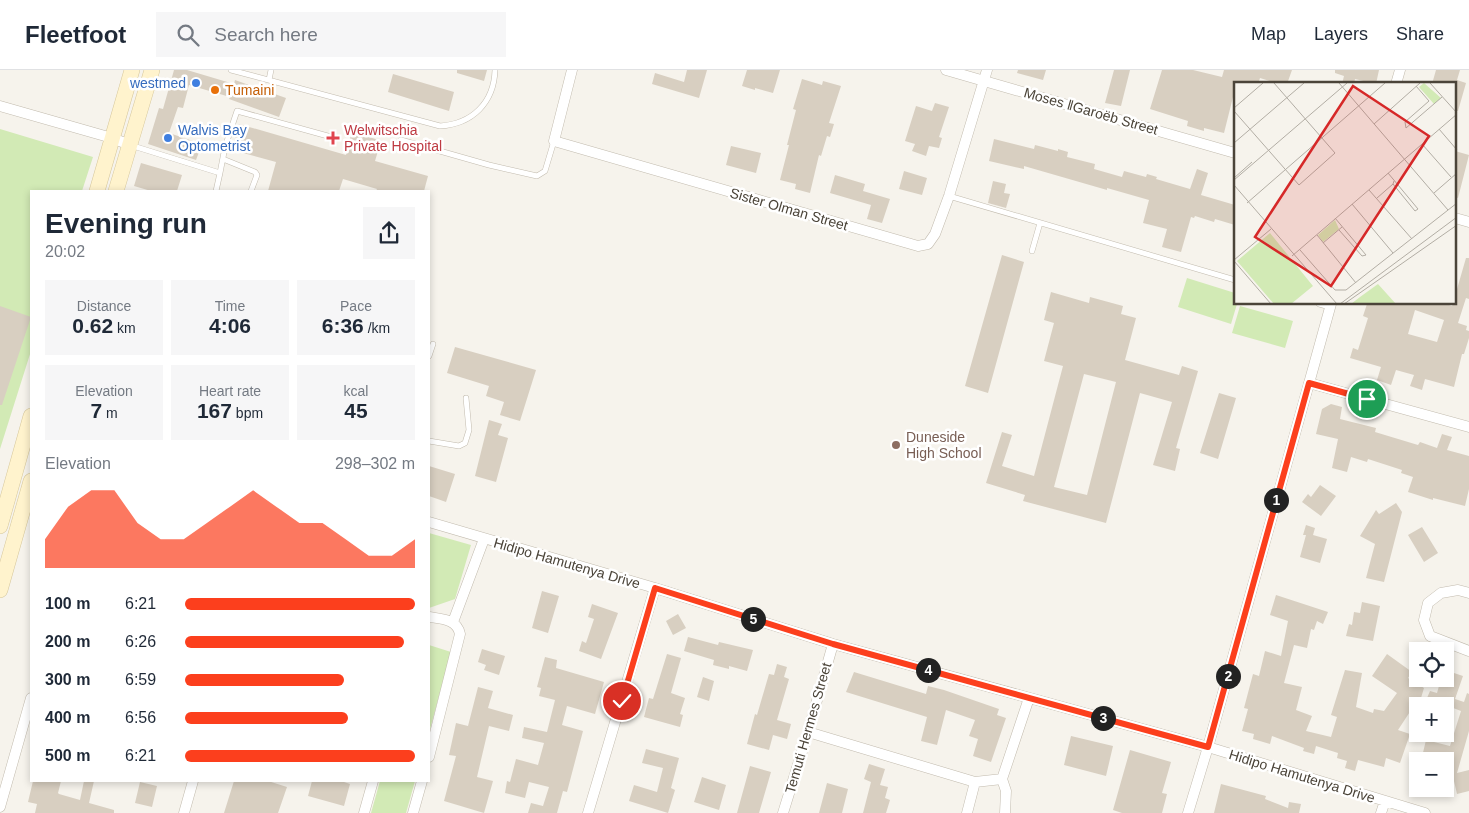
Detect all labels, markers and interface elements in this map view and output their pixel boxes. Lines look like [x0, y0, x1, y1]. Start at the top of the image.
search box [156, 12, 506, 57]
text: Fleetfoot [25, 21, 126, 48]
icon: search [174, 21, 202, 49]
text: Search here [214, 24, 318, 45]
text: Map [1251, 24, 1286, 44]
text: Layers [1314, 24, 1368, 44]
text: Share [1396, 24, 1444, 44]
place label: westmed [129, 75, 186, 91]
marker: westmed [190, 77, 202, 89]
place label: Tumaini [225, 82, 274, 98]
inset map [1234, 82, 1456, 305]
marker: Tumaini [209, 84, 221, 96]
street label: Moses ǁGaroëb Street [1022, 84, 1160, 138]
place label: Walvis Bay Optometrist [178, 122, 250, 154]
place label: Welwitschia Private Hospital [344, 122, 442, 154]
marker: Welwitschia Private Hospital [326, 131, 340, 145]
marker: Walvis Bay Optometrist [162, 132, 174, 144]
street label: Sister Olman Street [728, 184, 850, 234]
button: share [363, 207, 415, 259]
text: Evening run [45, 208, 207, 239]
text: 20:02 [45, 243, 85, 260]
text: Distance [77, 298, 131, 314]
text: Time [215, 298, 245, 314]
text: Pace [340, 298, 372, 314]
text: 0.62 [72, 314, 113, 337]
text: 4:06 [209, 314, 251, 337]
text: 6:36 [322, 314, 364, 337]
text: km [113, 320, 136, 336]
text: /km [364, 320, 390, 336]
pin [1346, 378, 1388, 420]
text: Elevation [75, 383, 133, 399]
text: Heart rate [199, 383, 261, 399]
text: kcal [344, 383, 368, 399]
icon: arrive [1353, 385, 1381, 413]
text: 7 [90, 399, 102, 422]
text: 167 [197, 399, 232, 422]
text: 45 [344, 399, 368, 422]
text: m [102, 405, 118, 421]
text: bpm [232, 405, 263, 421]
place label: Duneside High School [906, 429, 982, 461]
marker: Duneside High School [890, 439, 902, 451]
text: Elevation [45, 455, 111, 472]
text: 298–302 m [335, 455, 415, 472]
pin: 1 [1264, 488, 1288, 512]
text: 1 [1273, 492, 1280, 508]
street label: Hidipo Hamutenya Drive [492, 534, 642, 592]
text: 100 m [45, 595, 90, 612]
text: 6:21 [125, 595, 156, 612]
pin: 5 [740, 606, 766, 632]
text: 5 [750, 611, 757, 627]
text: 200 m [45, 633, 90, 650]
text: 6:26 [125, 633, 156, 650]
map controls [1409, 642, 1454, 797]
button: locate [1409, 642, 1454, 687]
pin: 4 [916, 658, 940, 682]
street label: Temuti Hermes Street [782, 661, 834, 795]
text: 4 [925, 662, 932, 678]
pin: 2 [1216, 664, 1240, 688]
text: 2 [1225, 668, 1232, 684]
text: 300 m [45, 671, 90, 688]
text: 6:59 [125, 671, 156, 688]
pin [601, 680, 643, 722]
icon: check [608, 687, 636, 715]
button: + [1409, 697, 1454, 742]
pin: 3 [1090, 706, 1116, 730]
text: 400 m [45, 709, 90, 726]
text: 6:56 [125, 709, 156, 726]
text: 3 [1100, 710, 1107, 726]
street label: Hidipo Hamutenya Drive [1227, 746, 1377, 806]
text: 500 m [45, 747, 90, 764]
text: 6:21 [125, 747, 156, 764]
button: − [1409, 752, 1454, 797]

